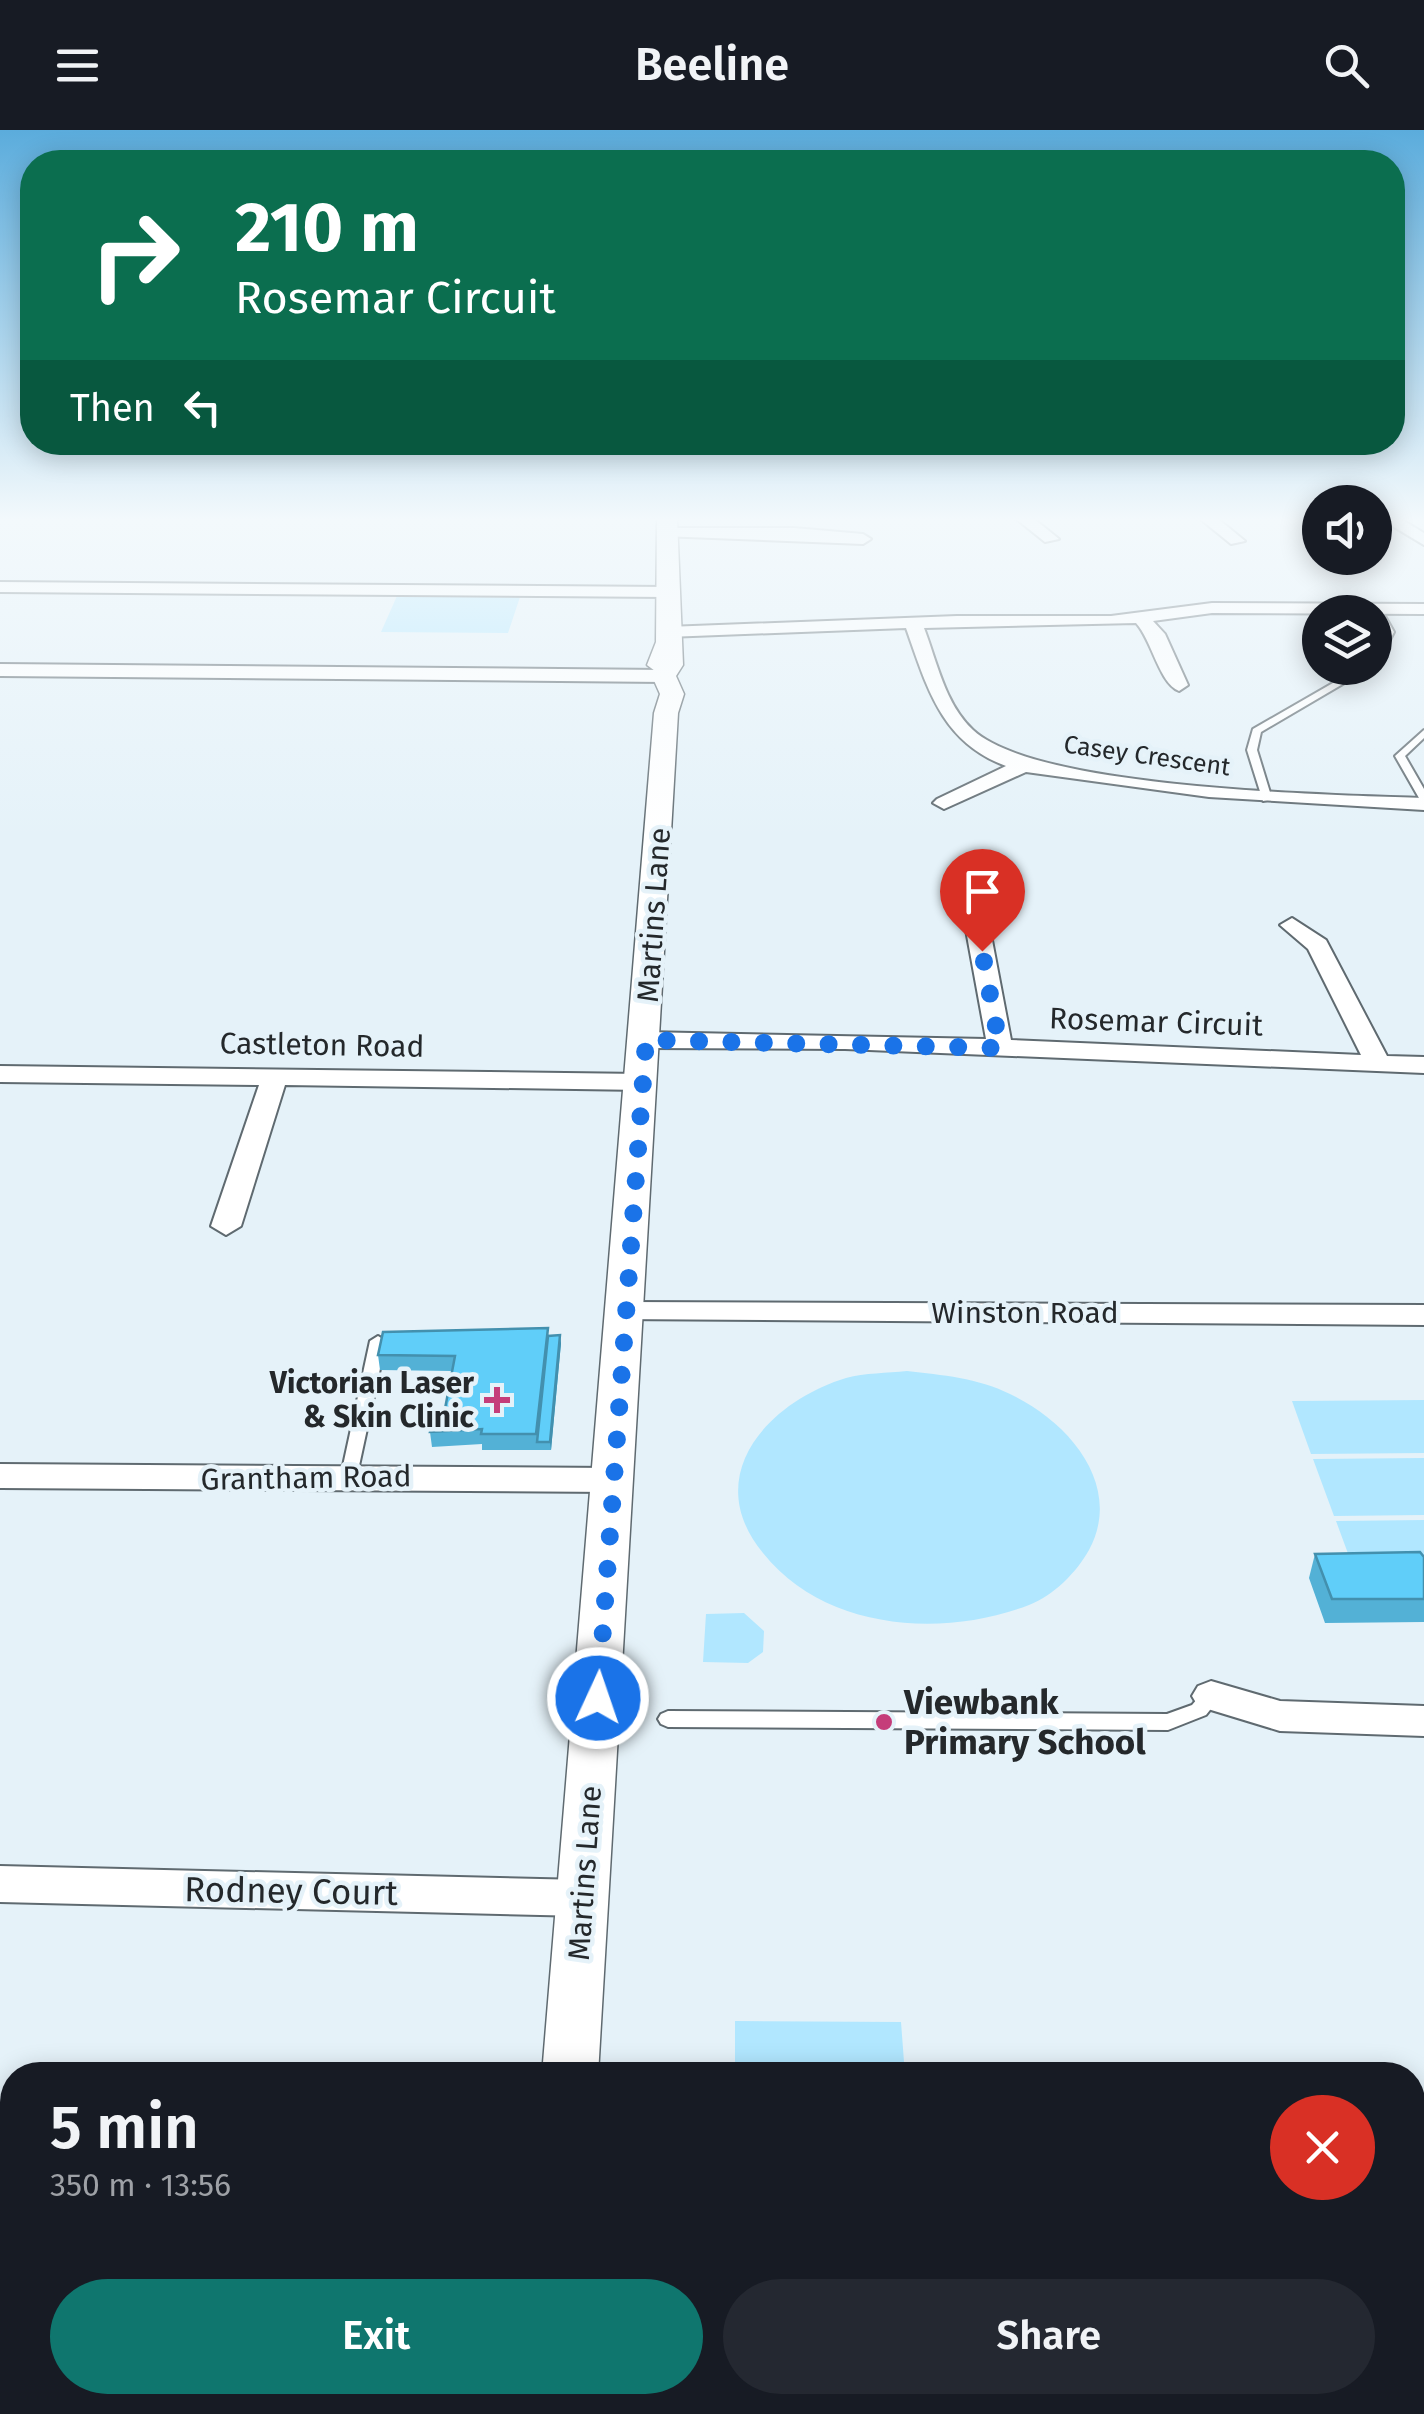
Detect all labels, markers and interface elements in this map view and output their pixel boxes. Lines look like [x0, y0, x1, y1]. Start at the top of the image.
icon: menu [50, 38, 105, 93]
text: Beeline [635, 38, 789, 92]
icon: search [1319, 38, 1374, 93]
text: 210 m [235, 186, 419, 270]
icon: right [70, 190, 200, 320]
text: Rosemar Circuit [235, 271, 556, 325]
icon: left [175, 380, 230, 435]
text: Then [70, 385, 155, 431]
map controls [1302, 485, 1392, 685]
button: sound [1302, 485, 1392, 575]
button: layers [1302, 595, 1392, 685]
street label: Casey Crescent [1062, 729, 1233, 783]
street label: Martins Lane [630, 826, 678, 1004]
pin [940, 849, 1025, 952]
icon: arrive [955, 864, 1010, 919]
street label: Rosemar Circuit [1048, 1000, 1264, 1044]
street label: Castleton Road [219, 1025, 425, 1065]
street label: Winston Road [931, 1295, 1119, 1331]
place label: Victorian Laser & Skin Clinic [269, 1365, 475, 1435]
marker: Victorian Laser & Skin Clinic [484, 1387, 510, 1413]
street label: Grantham Road [200, 1458, 412, 1498]
position arrow [546, 1646, 650, 1750]
place label: Viewbank Primary School [903, 1681, 1146, 1763]
marker: Viewbank Primary School [873, 1711, 895, 1733]
street label: Martins Lane [561, 1784, 609, 1962]
street label: Rodney Court [184, 1868, 399, 1914]
text: 5 min [50, 2092, 199, 2164]
button: close [1270, 2095, 1375, 2200]
text: 350 m · 13:56 [50, 2166, 231, 2204]
button: Exit [50, 2279, 703, 2394]
button: Share [723, 2279, 1375, 2394]

